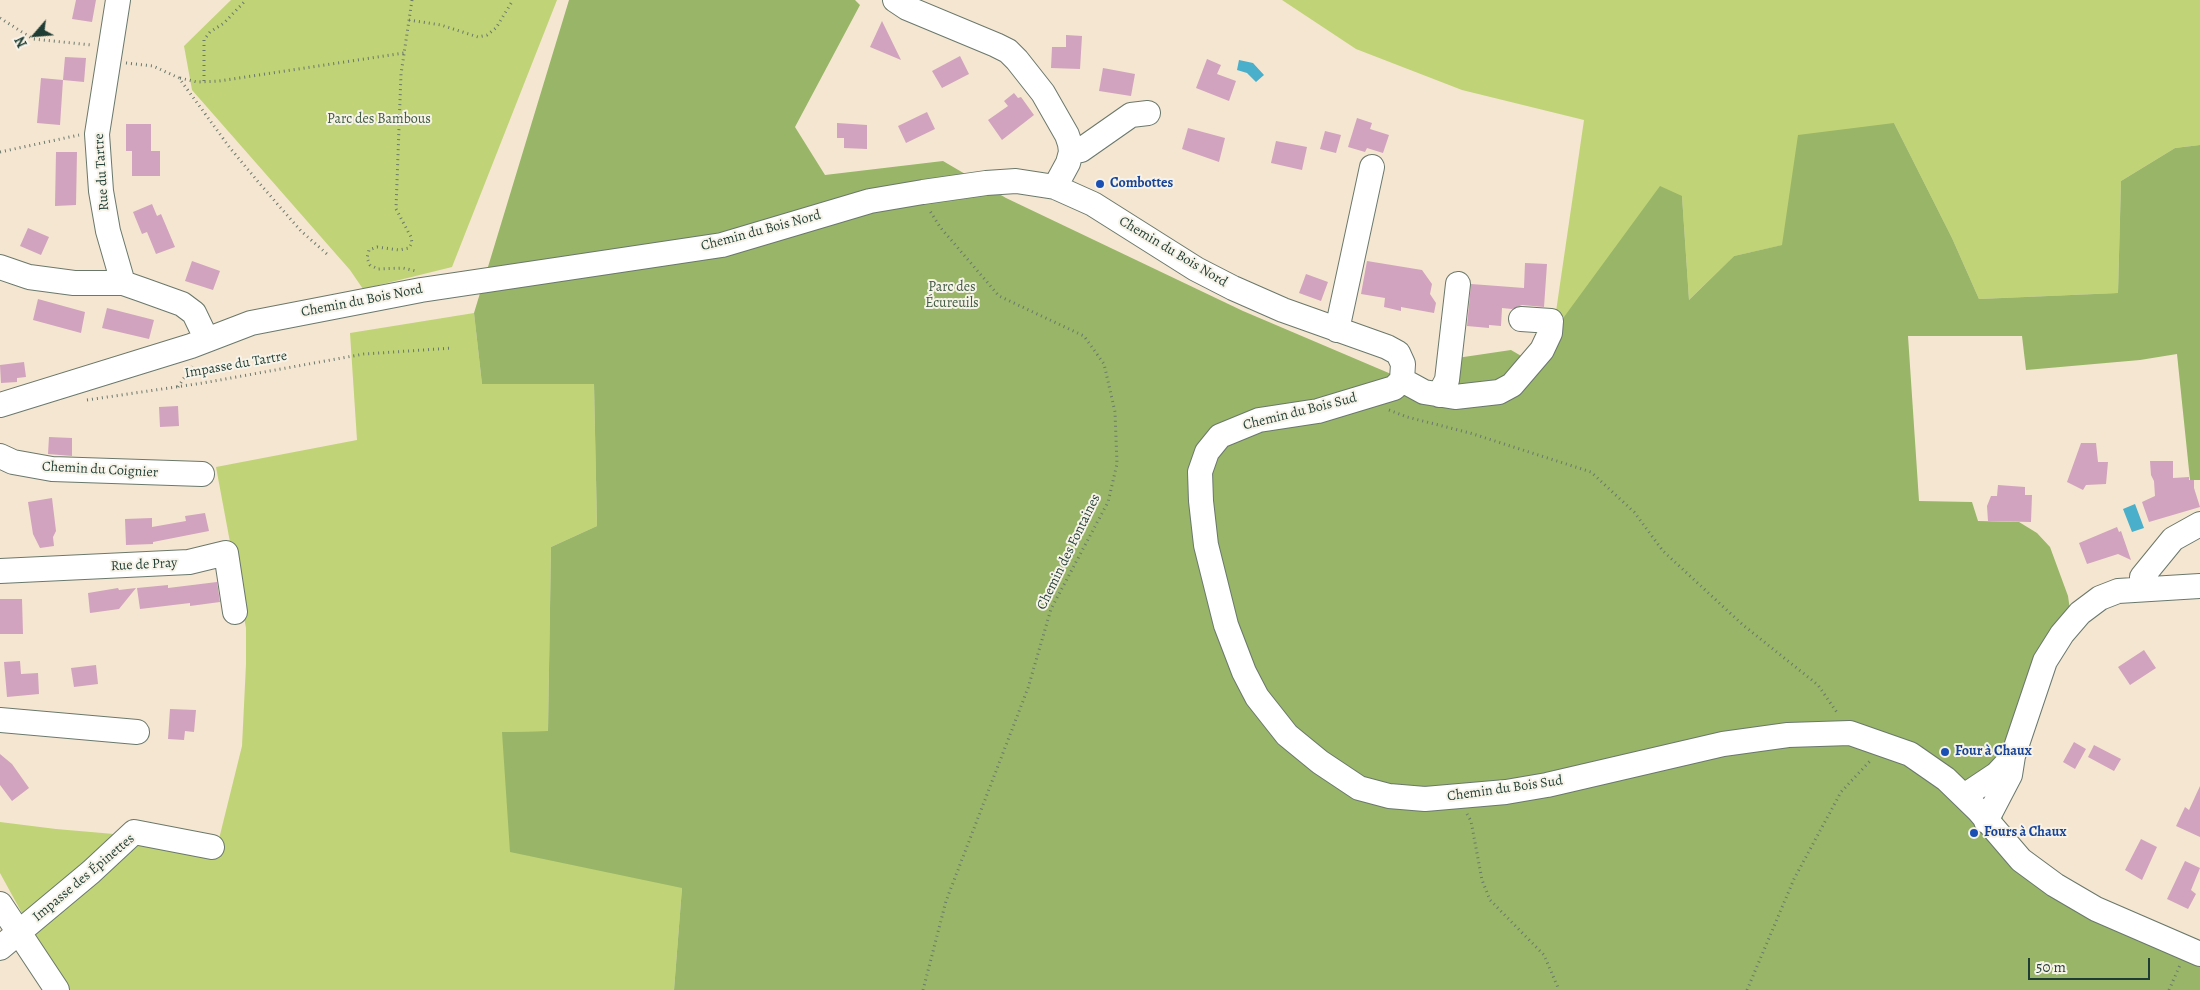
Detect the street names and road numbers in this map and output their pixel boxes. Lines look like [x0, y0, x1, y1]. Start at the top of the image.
street label: Rue du Tartre [91, 133, 113, 211]
street label: Chemin du Bois Nord [699, 207, 823, 255]
street label: Chemin du Bois Nord [1116, 213, 1230, 291]
street label: Chemin du Bois Nord [300, 281, 424, 321]
street label: Impasse du Tartre [184, 348, 288, 382]
street label: Chemin du Bois Sud [1241, 390, 1359, 434]
street label: Chemin du Coignier [42, 459, 158, 481]
street label: Chemin des Fontaines [1034, 491, 1104, 613]
street label: Rue de Pray [110, 555, 178, 575]
street label: Chemin du Bois Sud [1446, 773, 1564, 805]
street label: Impasse des Épinettes [30, 831, 138, 925]

